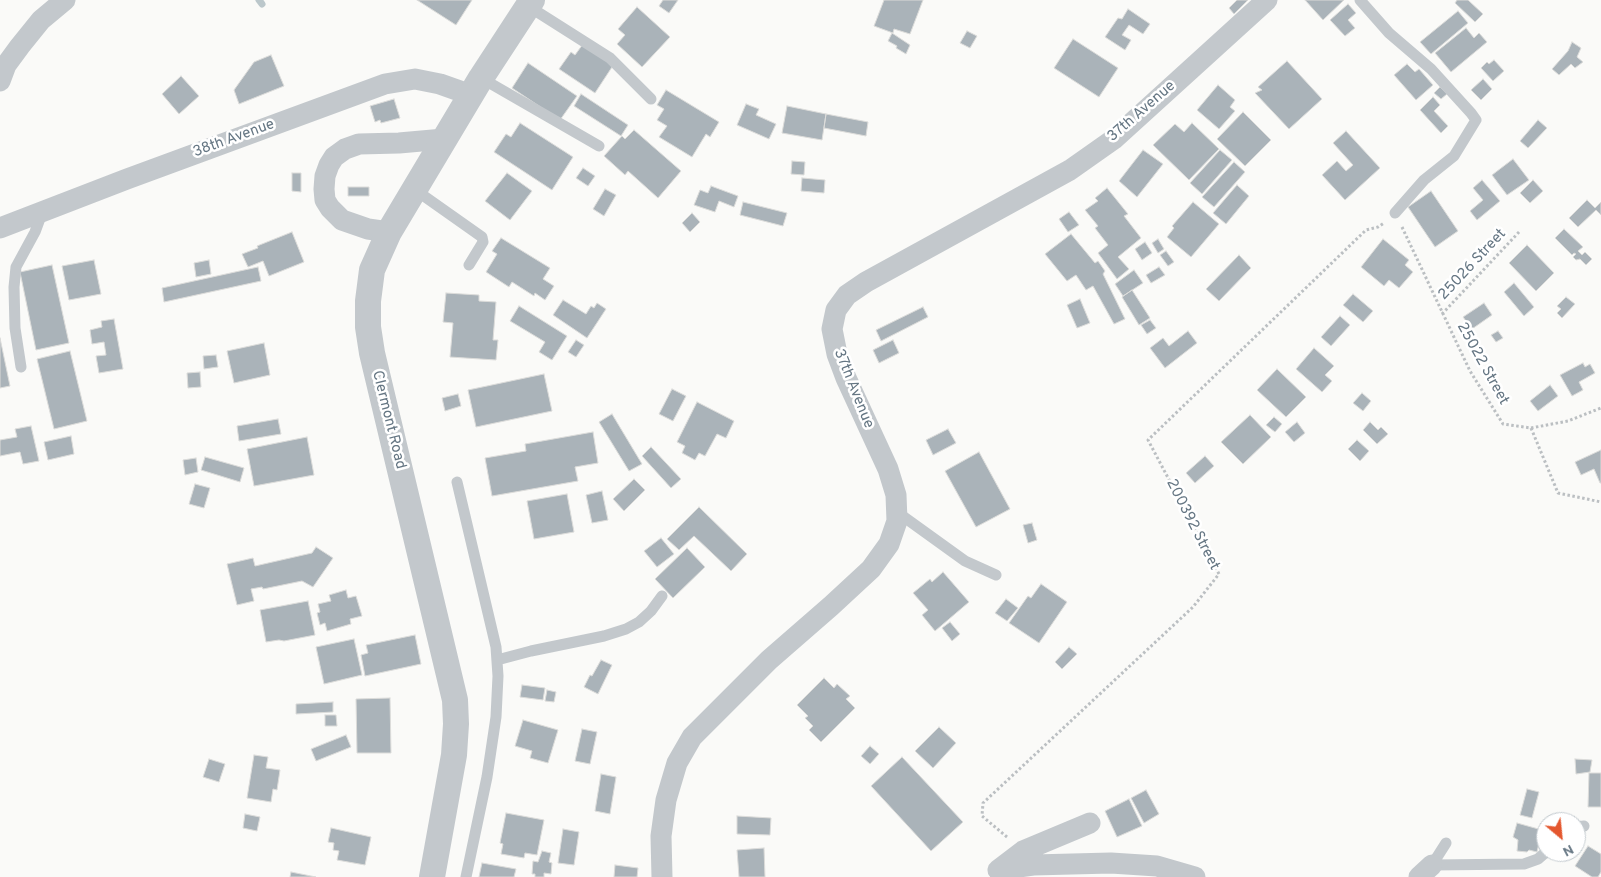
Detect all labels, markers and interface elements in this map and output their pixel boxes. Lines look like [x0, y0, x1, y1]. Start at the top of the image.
street label: 37th Avenue [1104, 78, 1180, 146]
street label: 38th Avenue [191, 116, 277, 162]
street label: 25026 Street [1435, 226, 1511, 304]
street label: 25022 Street [1452, 320, 1512, 408]
street label: 37th Avenue [829, 347, 877, 431]
street label: Clermont Road [367, 369, 409, 471]
street label: 200392 Street [1161, 476, 1223, 574]
north arrow [1536, 812, 1586, 862]
text: N [1559, 840, 1576, 860]

